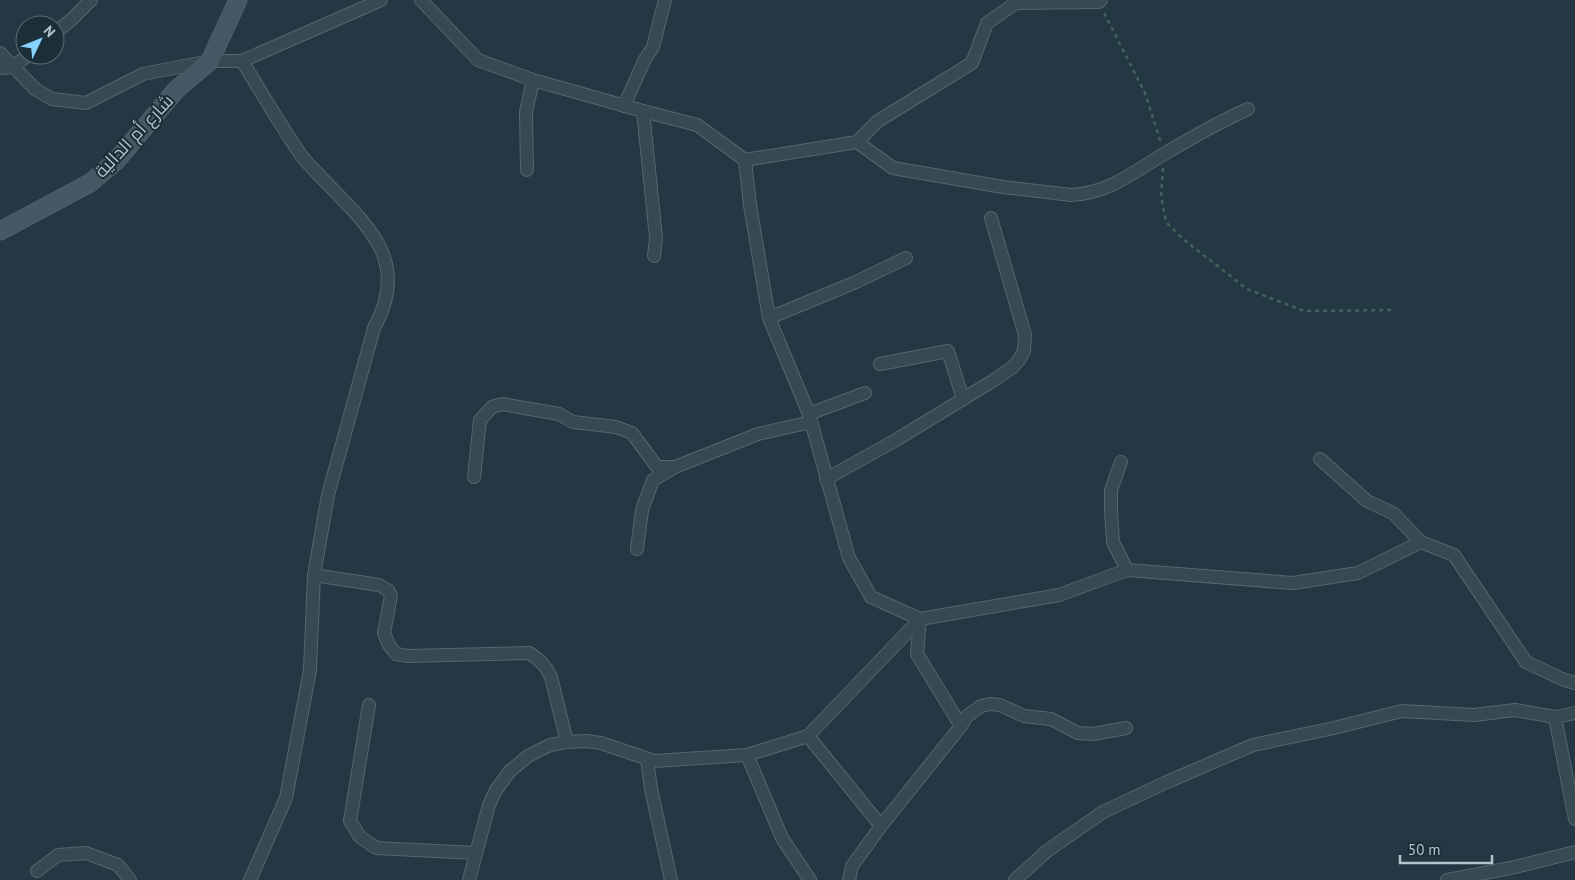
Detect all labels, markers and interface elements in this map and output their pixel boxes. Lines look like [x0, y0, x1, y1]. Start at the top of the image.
north arrow [15, 15, 65, 65]
text: N [40, 22, 59, 41]
street label: شارع أم الدالية [89, 89, 179, 183]
scale bar [1400, 832, 1492, 864]
text: 50 m [1408, 840, 1441, 859]

